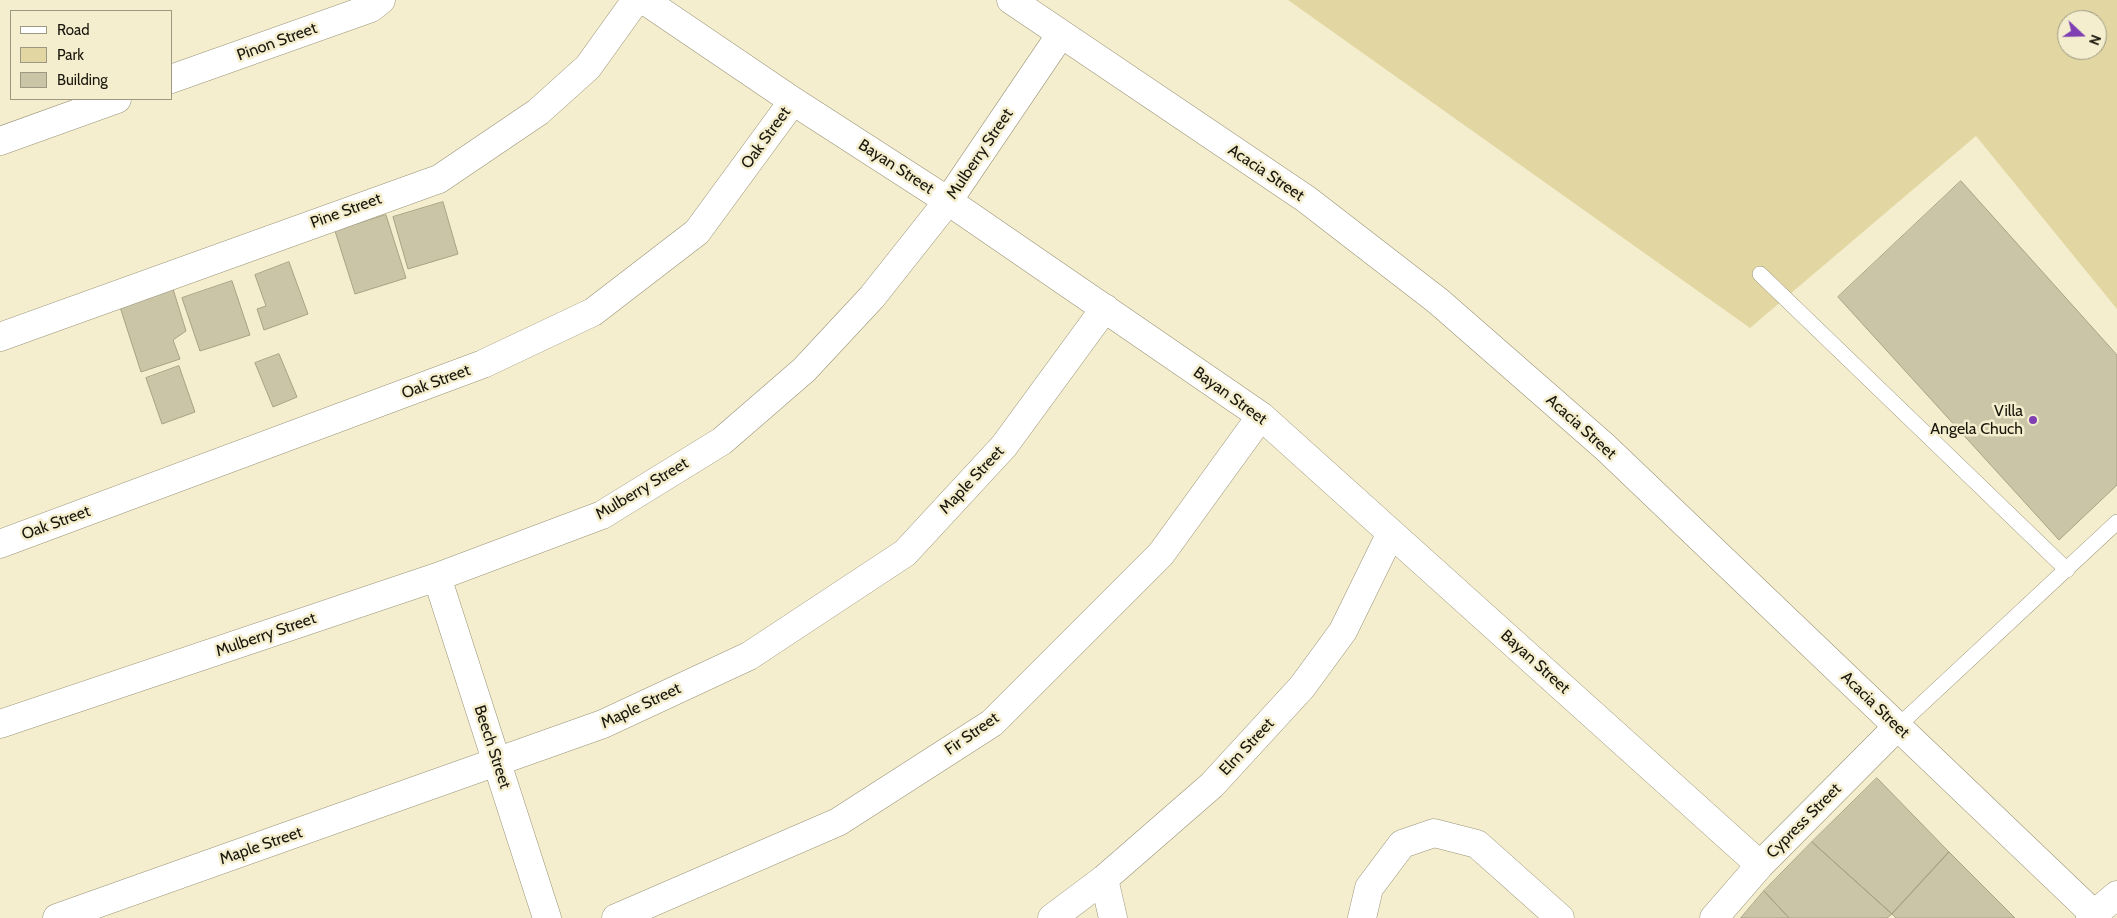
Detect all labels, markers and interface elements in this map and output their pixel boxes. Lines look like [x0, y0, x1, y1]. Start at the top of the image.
legend [10, 10, 172, 100]
north arrow [2057, 10, 2107, 60]
street label: Pinon Street [234, 19, 320, 65]
text: Road [57, 21, 90, 39]
text: N [2085, 32, 2105, 48]
text: Park [57, 46, 84, 64]
text: Building [57, 71, 108, 89]
street label: Oak Street [737, 103, 795, 173]
street label: Mulberry Street [943, 105, 1017, 203]
street label: Bayan Street [855, 135, 937, 199]
street label: Acacia Street [1224, 141, 1308, 205]
street label: Pine Street [308, 189, 384, 233]
street label: Oak Street [399, 361, 473, 403]
street label: Bayan Street [1189, 363, 1271, 429]
street label: Acacia Street [1542, 391, 1620, 463]
place label: Villa Angela Chuch [1930, 401, 2023, 439]
marker: Villa Angela Chuch [2027, 414, 2039, 426]
street label: Maple Street [936, 442, 1008, 518]
street label: Mulberry Street [592, 454, 692, 524]
street label: Oak Street [19, 502, 93, 544]
street label: Mulberry Street [213, 609, 319, 661]
street label: Bayan Street [1497, 626, 1573, 698]
street label: Acacia Street [1837, 668, 1913, 742]
street label: Maple Street [598, 679, 684, 733]
street label: Beech Street [469, 703, 515, 791]
street label: Fir Street [941, 709, 1003, 759]
street label: Elm Street [1216, 714, 1278, 780]
street label: Cypress Street [1763, 780, 1845, 862]
street label: Maple Street [217, 823, 305, 869]

